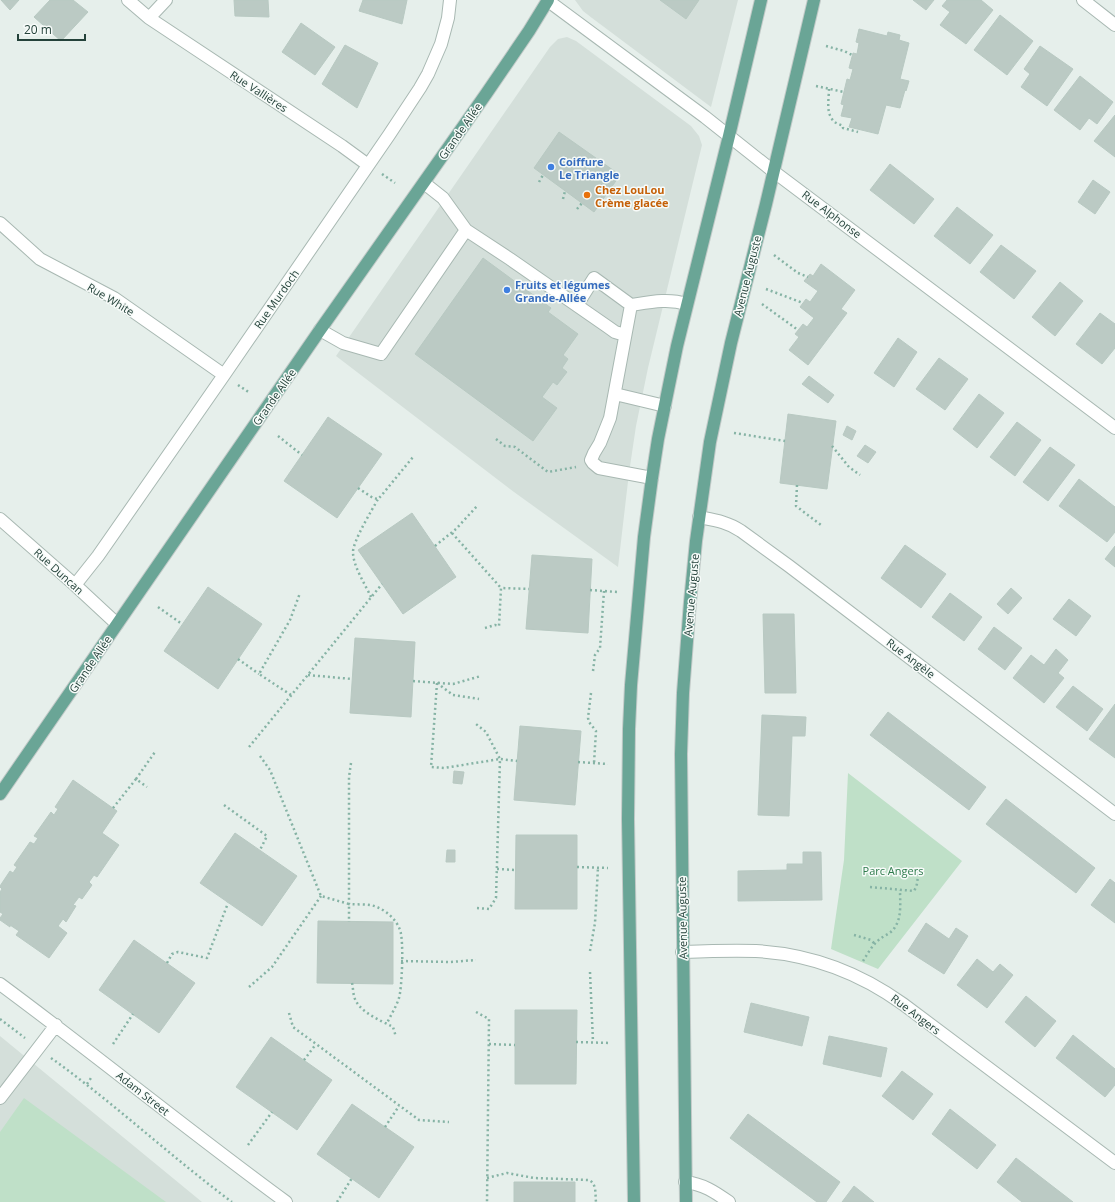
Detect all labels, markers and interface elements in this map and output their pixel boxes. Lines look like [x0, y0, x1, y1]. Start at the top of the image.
scale bar [18, 16, 85, 42]
text: 20 m [24, 21, 52, 38]
street label: Rue Vallières [227, 67, 291, 115]
street label: Grande Allée [435, 100, 485, 162]
place label: Coiffure Le Triangle [559, 154, 620, 182]
marker: Coiffure Le Triangle [546, 162, 556, 172]
place label: Chez LouLou Crème glacée [595, 182, 669, 210]
street label: Rue Alphonse [799, 187, 865, 241]
marker: Chez LouLou Crème glacée [582, 190, 592, 200]
street label: Avenue Auguste [730, 234, 764, 318]
street label: Rue Murdoch [250, 266, 302, 332]
place label: Fruits et légumes Grande-Allée [515, 277, 610, 305]
street label: Rue White [85, 279, 137, 319]
marker: Fruits et légumes Grande-Allée [502, 285, 512, 295]
street label: Grande Allée [249, 366, 299, 428]
street label: Rue Duncan [31, 545, 87, 597]
street label: Avenue Auguste [680, 553, 702, 637]
street label: Grande Allée [65, 632, 115, 696]
street label: Rue Angèle [884, 635, 938, 681]
park label: Parc Angers [863, 863, 923, 878]
street label: Avenue Auguste [674, 876, 690, 960]
street label: Rue Angers [888, 991, 944, 1037]
street label: Adam Street [113, 1068, 173, 1119]

